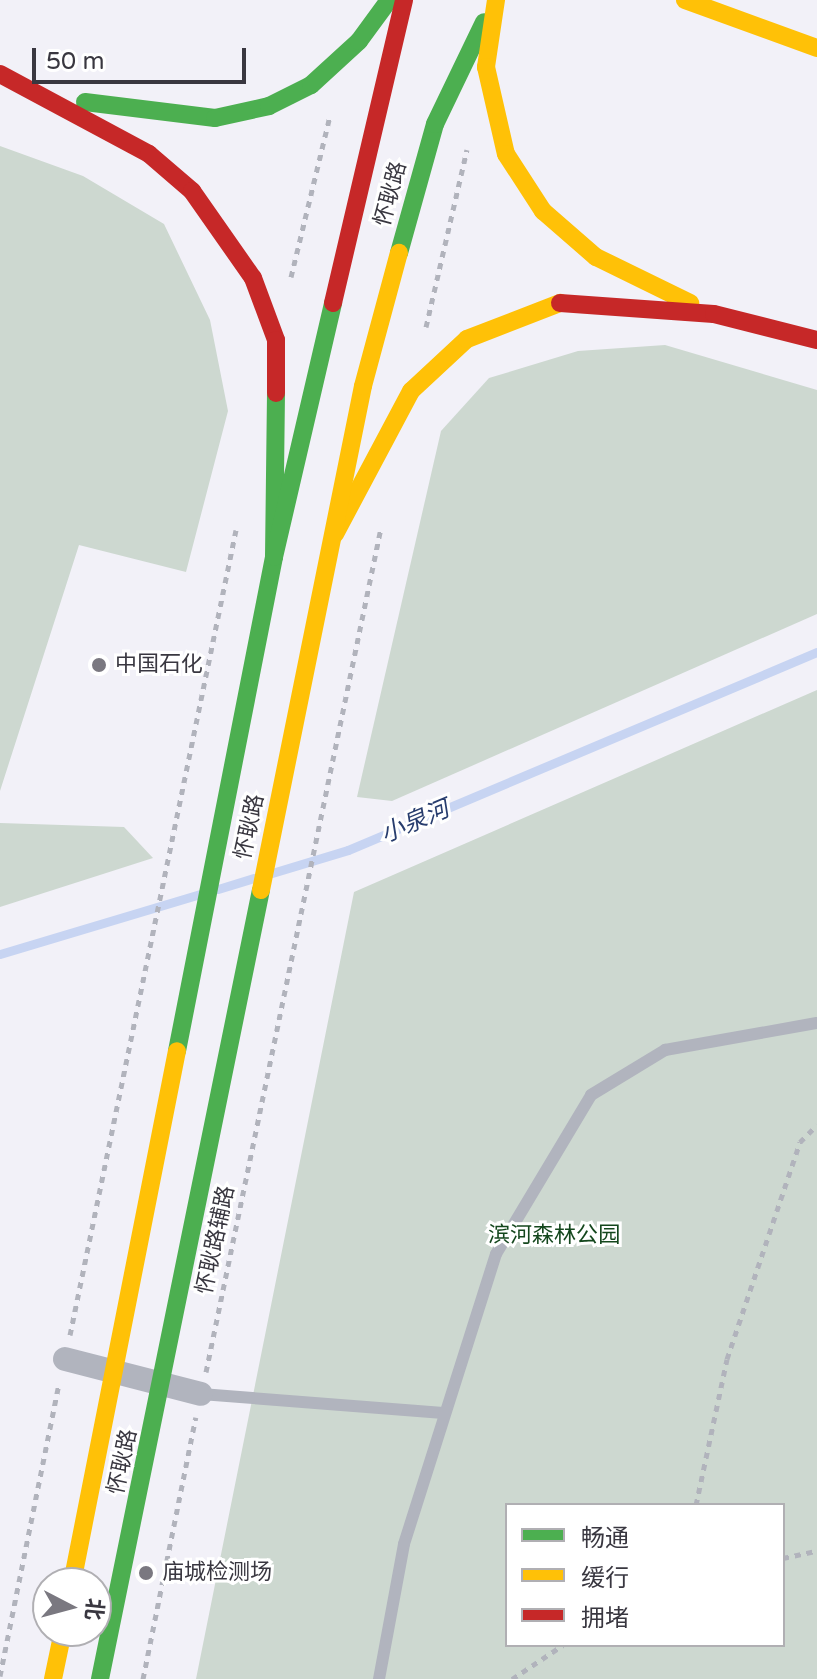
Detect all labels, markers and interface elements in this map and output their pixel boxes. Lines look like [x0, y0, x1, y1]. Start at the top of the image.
scale bar [36, 32, 250, 82]
text: 50 m [46, 47, 104, 76]
street label: 怀耿路 [370, 159, 412, 229]
place label: 中国石化 [115, 652, 203, 678]
marker: 中国石化 [90, 656, 108, 674]
street label: 怀耿路 [230, 792, 270, 862]
water label: 小泉河 [376, 795, 454, 849]
street label: 怀耿路辅路 [192, 1183, 240, 1297]
park label: 滨河森林公园 [488, 1223, 620, 1249]
street label: 怀耿路 [103, 1427, 143, 1497]
legend [505, 1503, 785, 1647]
text: 畅通 [581, 1524, 629, 1553]
place label: 庙城检测场 [162, 1560, 272, 1586]
marker: 庙城检测场 [137, 1564, 155, 1582]
text: 缓行 [581, 1564, 629, 1593]
north arrow [32, 1567, 112, 1647]
text: 北 [80, 1597, 108, 1622]
text: 拥堵 [581, 1604, 629, 1633]

